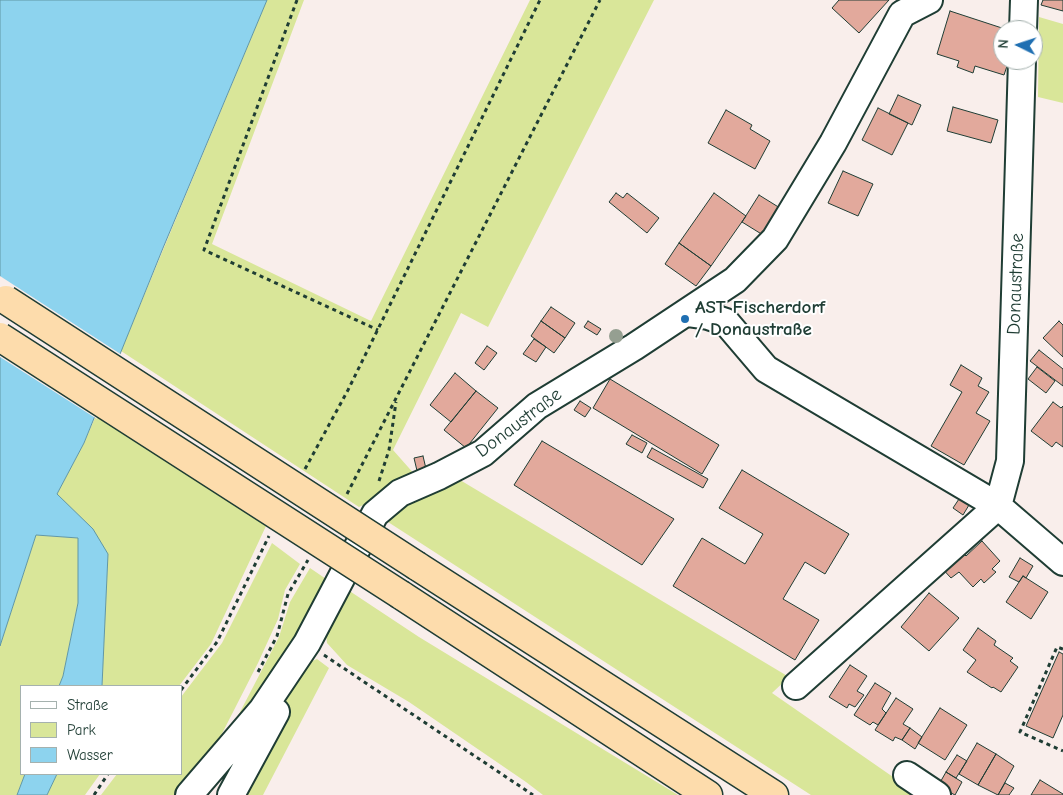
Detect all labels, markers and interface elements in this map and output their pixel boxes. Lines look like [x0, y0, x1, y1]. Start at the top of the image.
north arrow [993, 20, 1043, 70]
text: N [995, 39, 1012, 49]
street label: Donaustraße [1003, 233, 1029, 335]
place label: AST Fischerdorf / Donaustraße [695, 297, 825, 341]
marker: AST Fischerdorf / Donaustraße [679, 313, 691, 325]
street label: Donaustraße [471, 383, 567, 463]
legend [20, 685, 182, 775]
text: Straße [67, 696, 108, 714]
text: Park [67, 721, 96, 739]
text: Wasser [67, 746, 113, 764]

